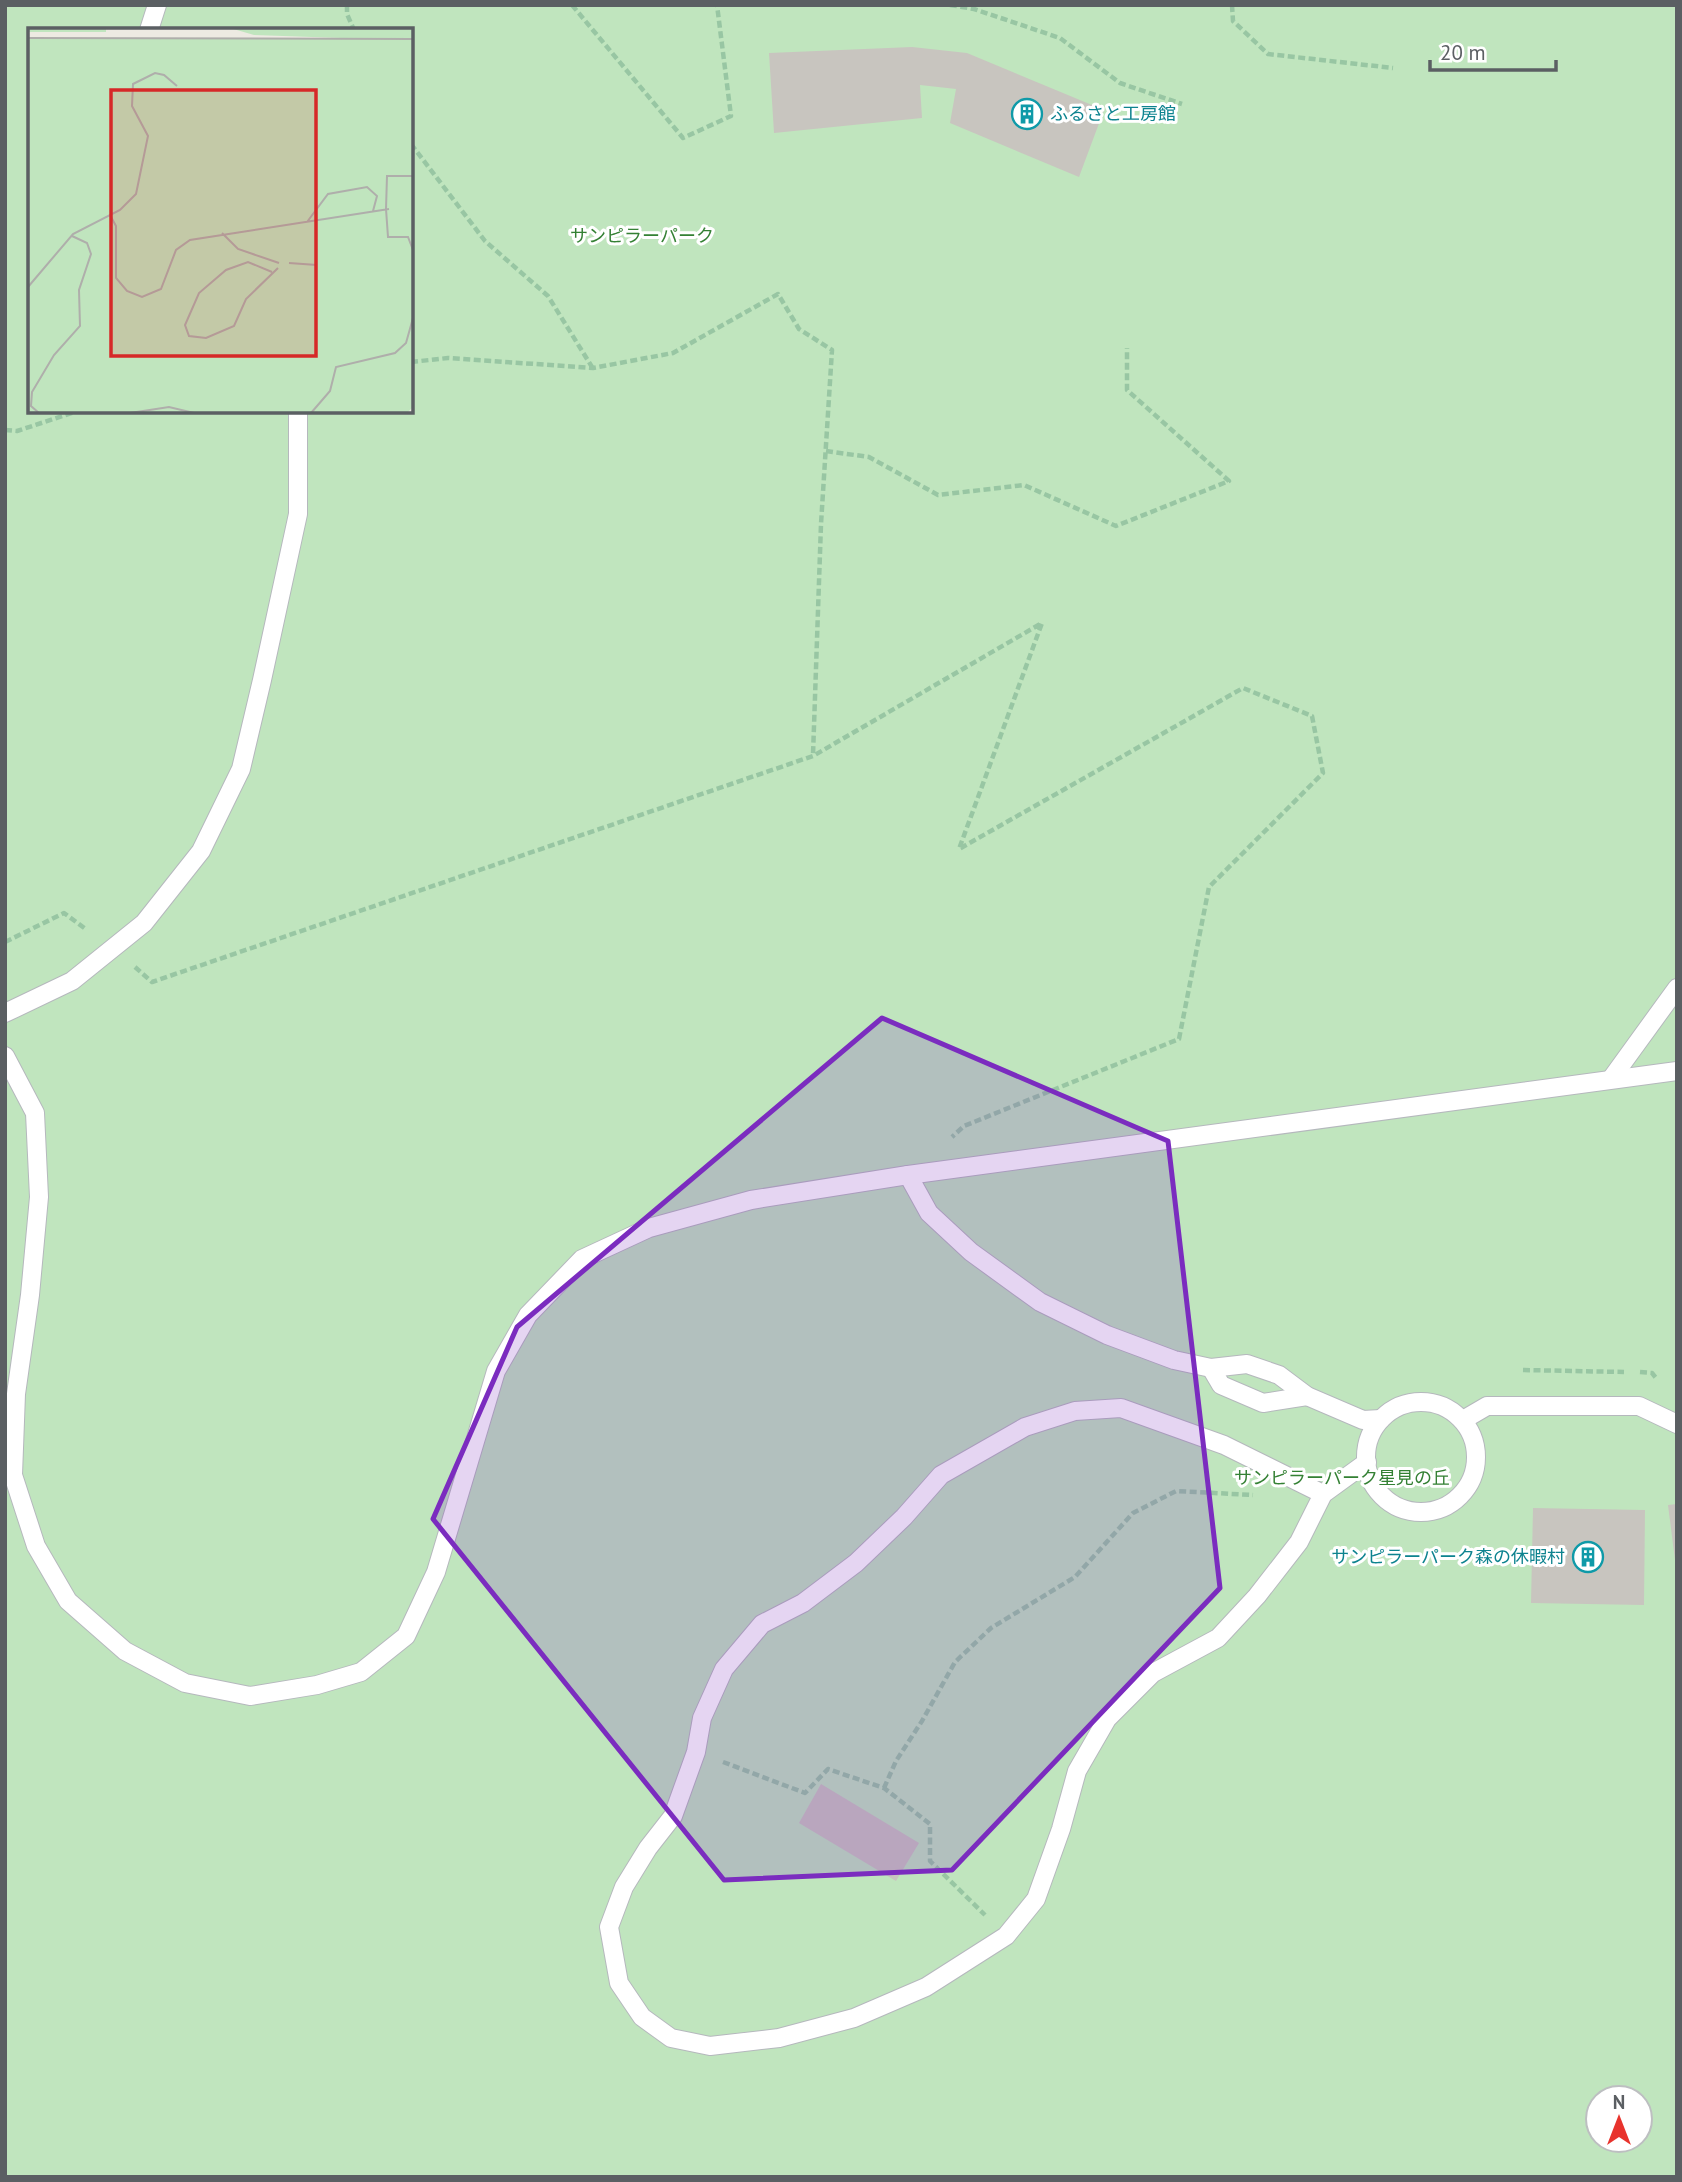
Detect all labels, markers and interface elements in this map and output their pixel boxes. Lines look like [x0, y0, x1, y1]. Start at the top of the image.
inset map [28, 28, 413, 413]
scale bar [1430, 28, 1556, 72]
text: 20 m [1440, 39, 1486, 66]
building icon: ふるさと工房館 [1010, 97, 1044, 131]
place label: ふるさと工房館 [1050, 102, 1176, 125]
park label: サンピラーパーク [570, 224, 714, 247]
park label: サンピラーパーク星見の丘 [1234, 1466, 1450, 1489]
building icon: サンピラーパーク森の休暇村 [1571, 1540, 1605, 1574]
place label: サンピラーパーク森の休暇村 [1331, 1545, 1565, 1568]
north arrow [1584, 2084, 1654, 2154]
text: N [1613, 2090, 1625, 2114]

